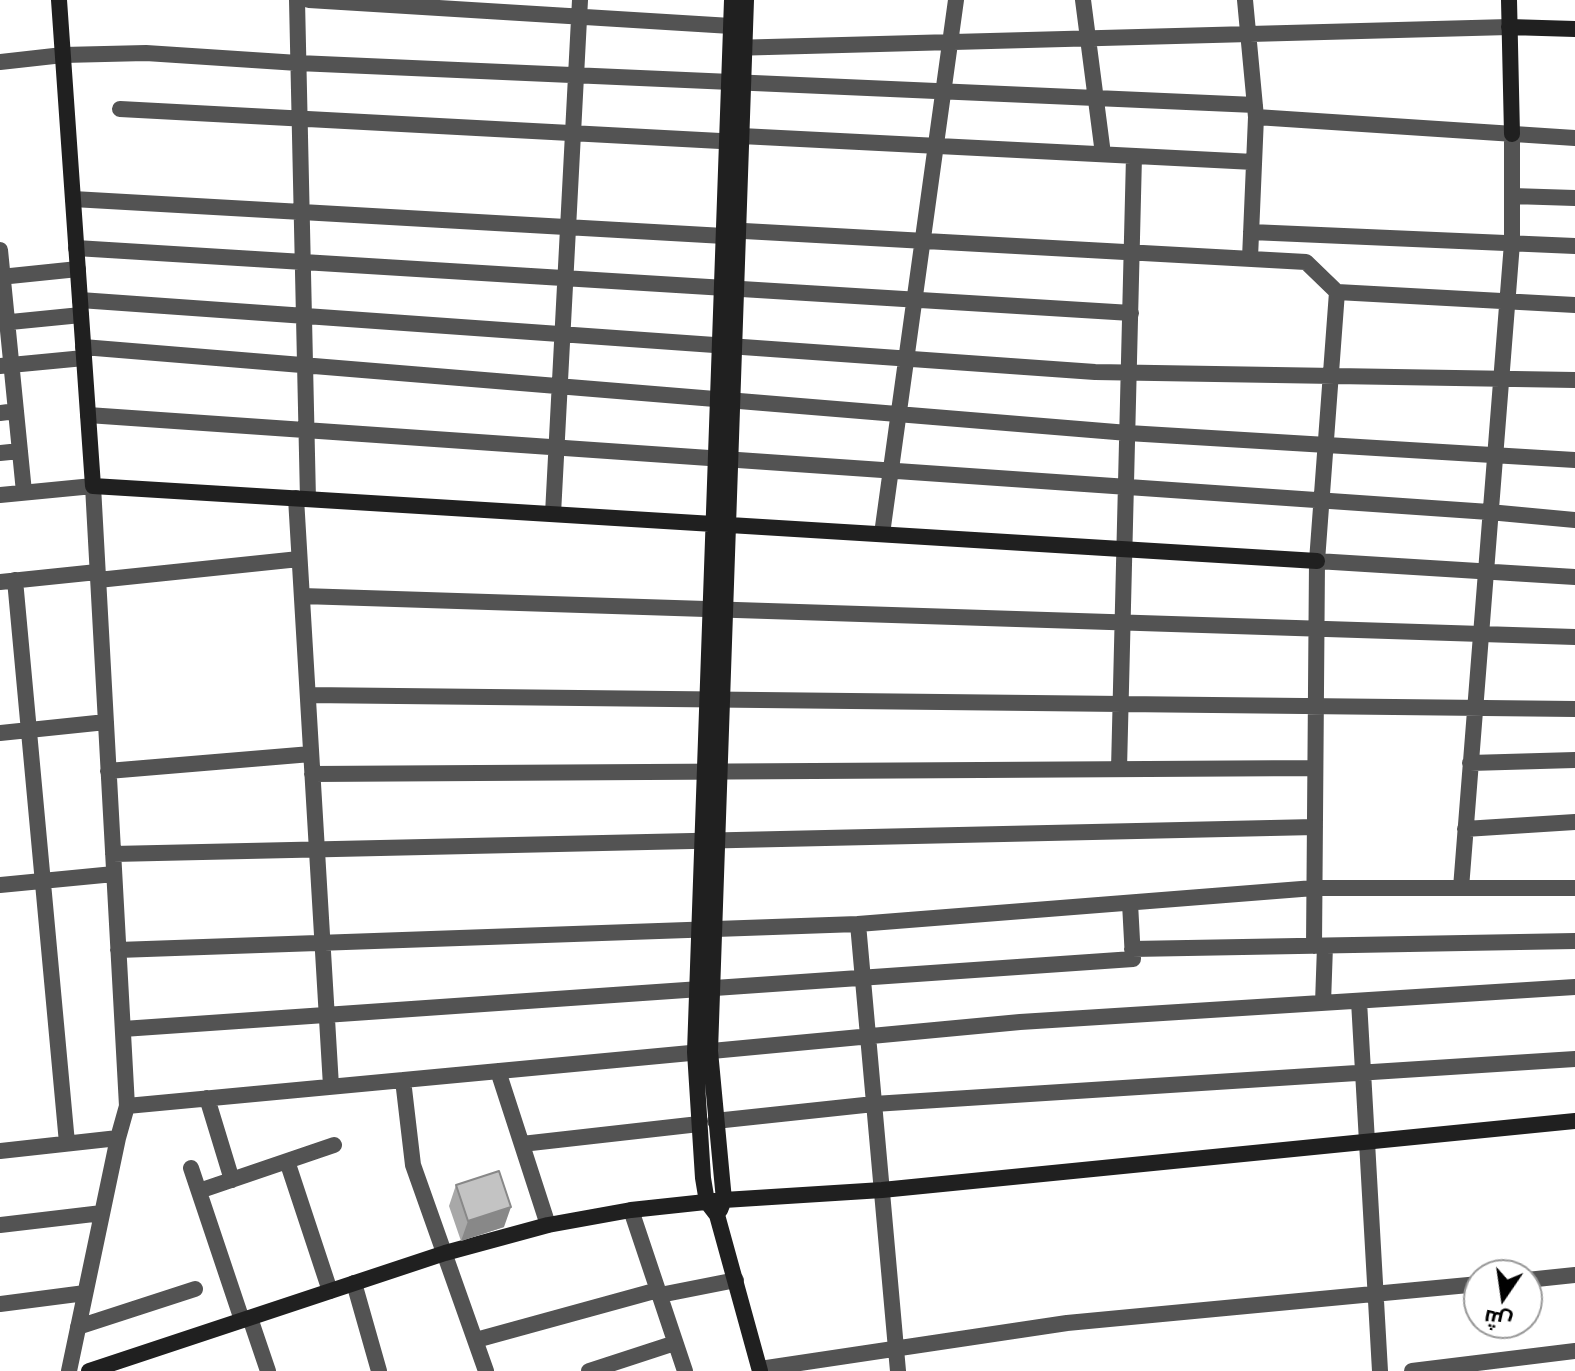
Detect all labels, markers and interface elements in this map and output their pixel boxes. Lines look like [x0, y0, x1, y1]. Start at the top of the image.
north arrow [1463, 1259, 1543, 1339]
text: ش [1481, 1302, 1515, 1339]

